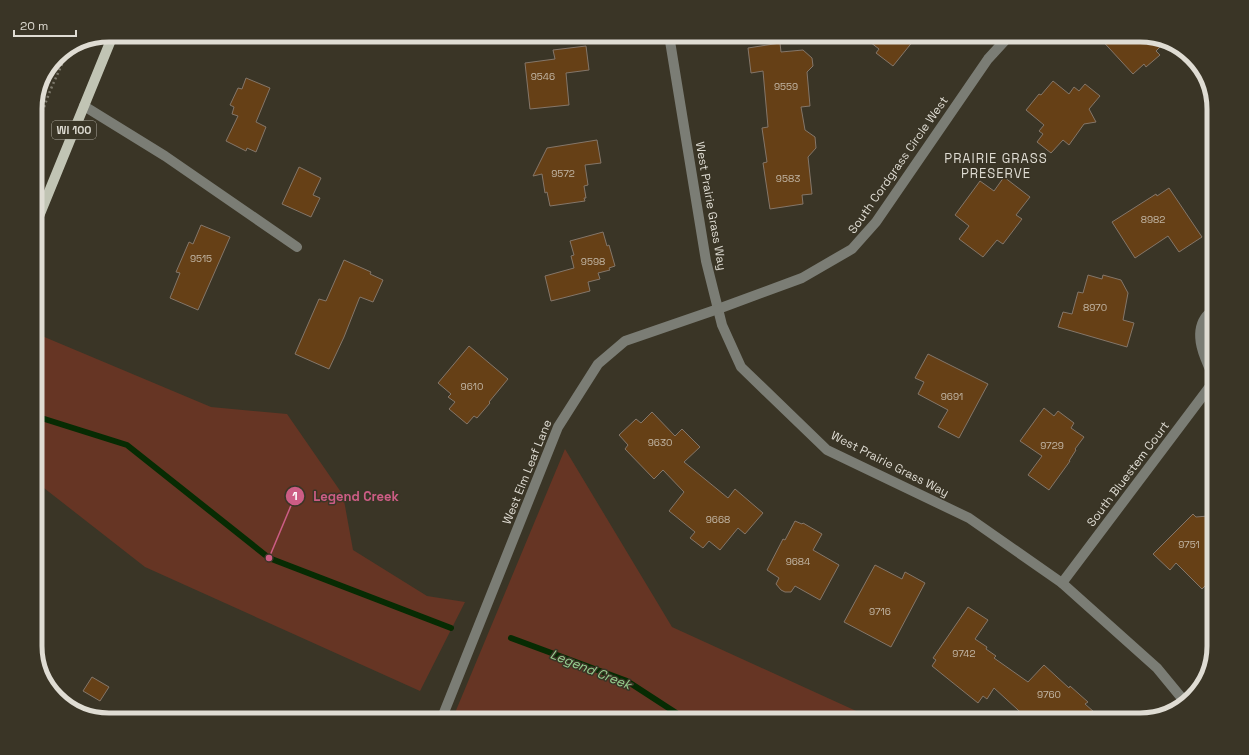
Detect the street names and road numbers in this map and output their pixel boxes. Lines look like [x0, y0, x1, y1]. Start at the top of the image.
street label: South Cordgrass Circle West [844, 93, 952, 237]
road number: WI 100 [52, 121, 96, 139]
street label: West Prairie Grass Way [692, 140, 730, 272]
street label: West Elm Leaf Lane [499, 417, 555, 527]
street label: South Bluestem Court [1083, 418, 1173, 530]
street label: West Prairie Grass Way [828, 427, 952, 501]

